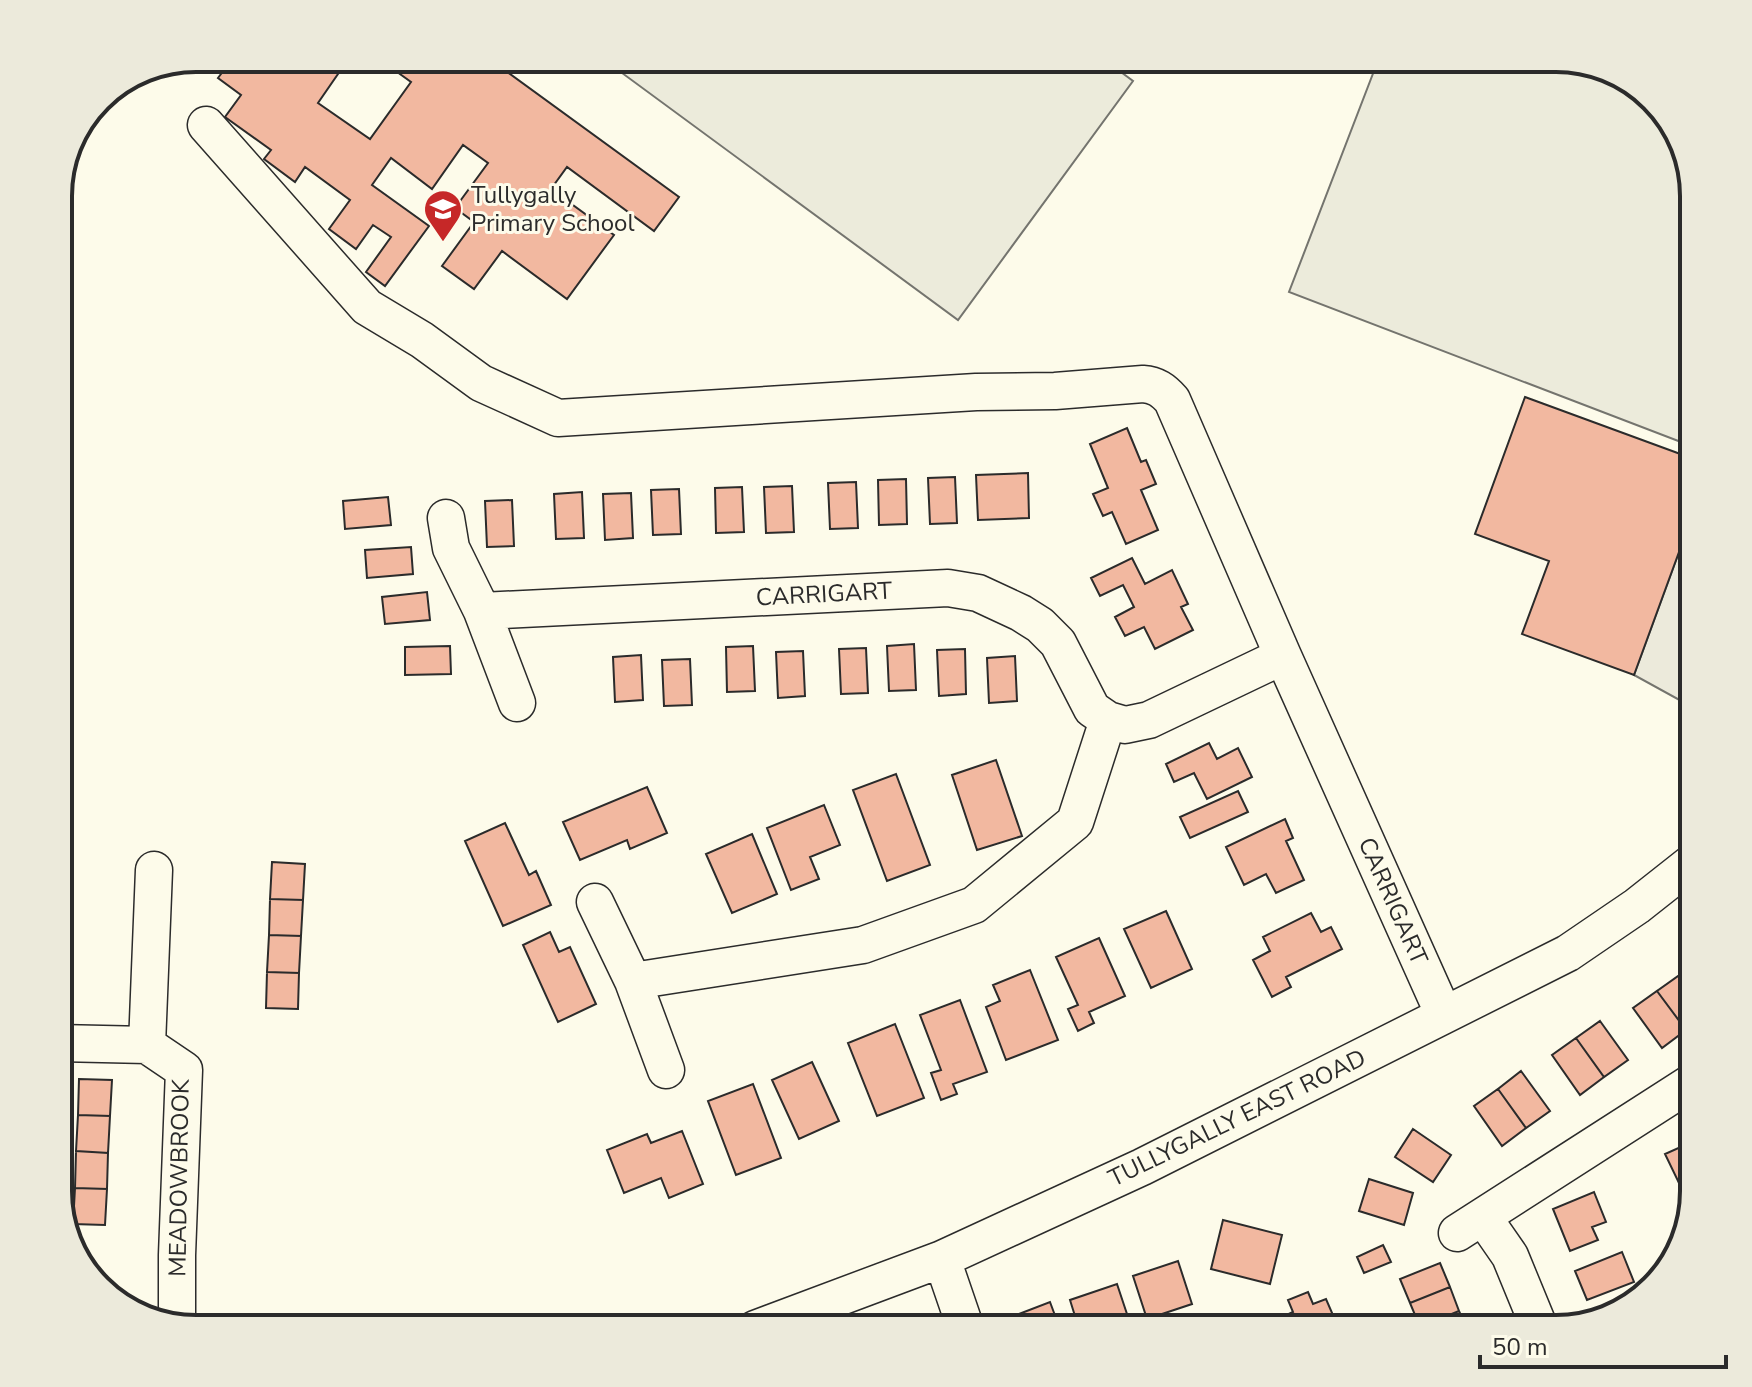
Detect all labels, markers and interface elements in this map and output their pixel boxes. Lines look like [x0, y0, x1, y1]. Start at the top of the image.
place label: Tullygally Primary School [471, 179, 635, 239]
school or university icon: Tullygally Primary School [422, 188, 464, 243]
street label: CARRIGART [755, 574, 894, 614]
street label: CARRIGART [1351, 832, 1436, 970]
street label: TULLYGALLY EAST ROAD [1103, 1042, 1371, 1194]
street label: MEADOWBROOK [161, 1078, 197, 1277]
scale bar [1480, 1319, 1726, 1369]
text: 50 m [1492, 1331, 1548, 1363]

